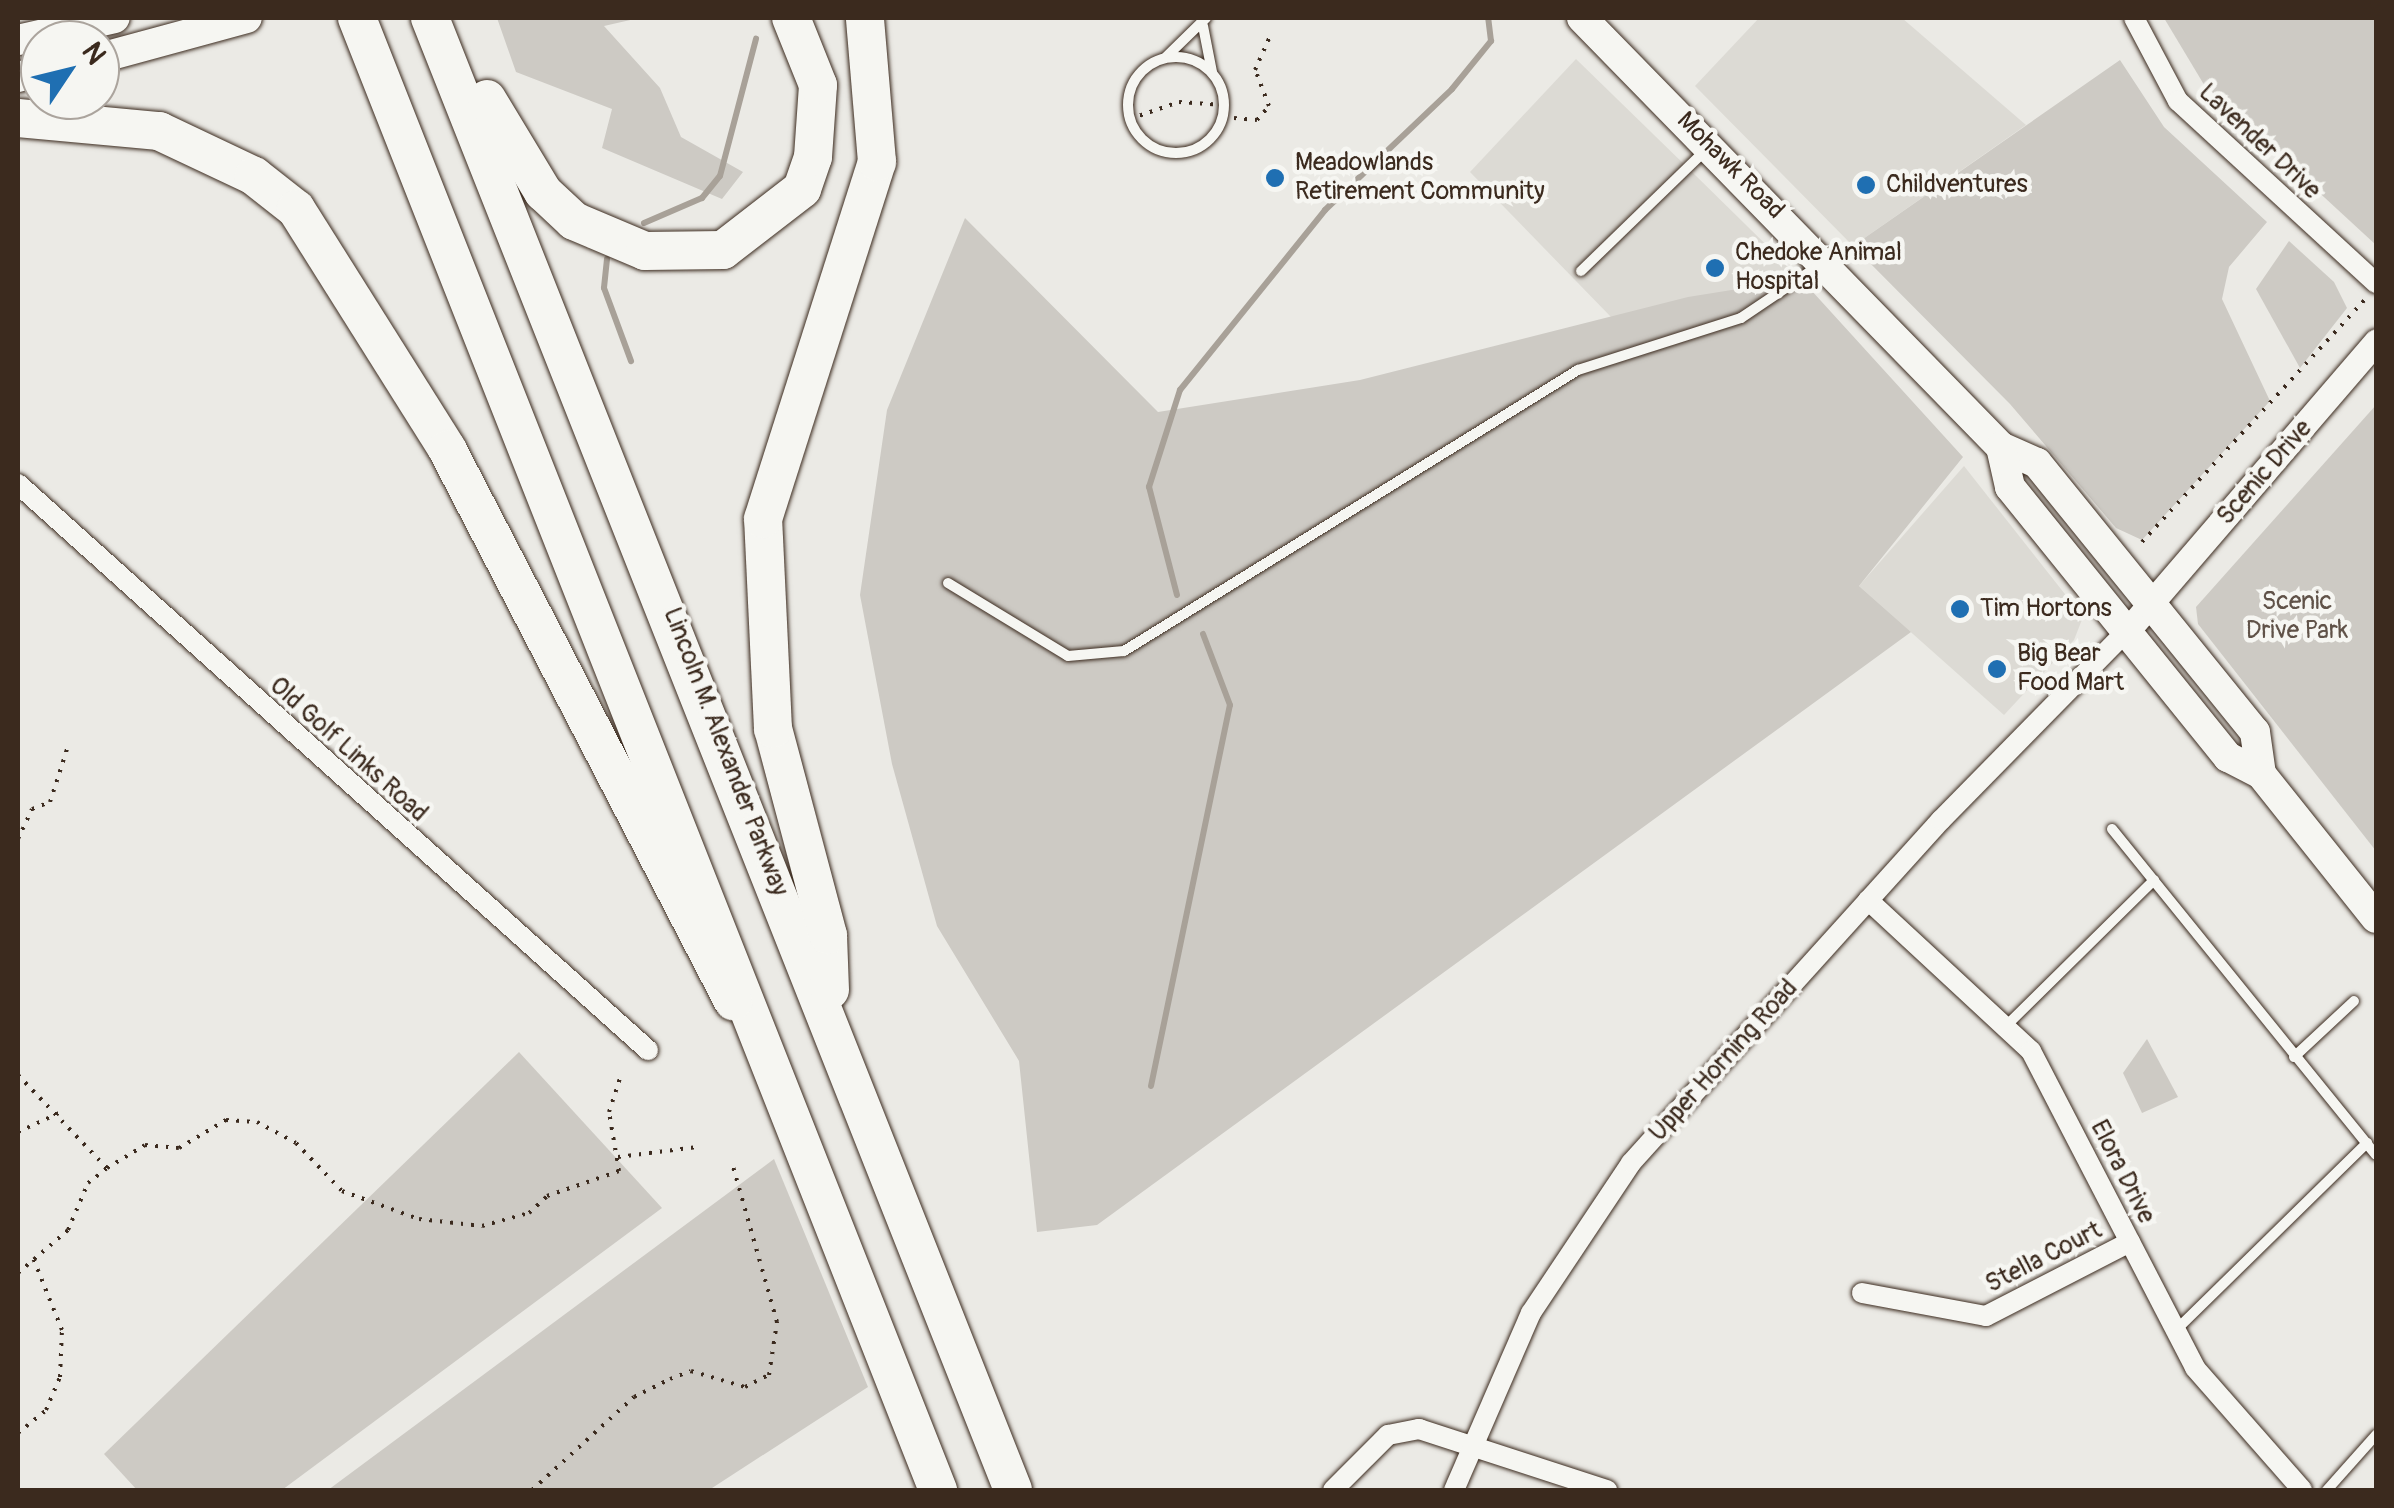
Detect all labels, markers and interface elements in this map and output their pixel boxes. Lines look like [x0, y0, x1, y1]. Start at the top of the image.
north arrow [20, 20, 120, 120]
text: N [74, 36, 113, 71]
street label: Lavender Drive [2192, 78, 2326, 206]
street label: Mohawk Road [1670, 106, 1790, 226]
place label: Meadowlands Retirement Community [1295, 149, 1545, 208]
marker: Meadowlands Retirement Community [1264, 167, 1286, 189]
place label: Childventures [1886, 170, 2028, 200]
marker: Childventures [1855, 174, 1877, 196]
place label: Chedoke Animal Hospital [1735, 239, 1902, 298]
marker: Chedoke Animal Hospital [1704, 257, 1726, 279]
street label: Scenic Drive [2211, 414, 2319, 532]
park label: Scenic Drive Park [2246, 588, 2348, 647]
place label: Tim Hortons [1980, 594, 2112, 624]
marker: Tim Hortons [1949, 598, 1971, 620]
street label: Lincoln M. Alexander Parkway [656, 604, 794, 900]
place label: Big Bear Food Mart [2017, 640, 2124, 699]
marker: Big Bear Food Mart [1986, 658, 2008, 680]
street label: Old Golf Links Road [263, 671, 433, 829]
street label: Upper Horning Road [1644, 974, 1804, 1148]
street label: Elora Drive [2083, 1115, 2161, 1229]
street label: Stella Court [1981, 1216, 2107, 1300]

